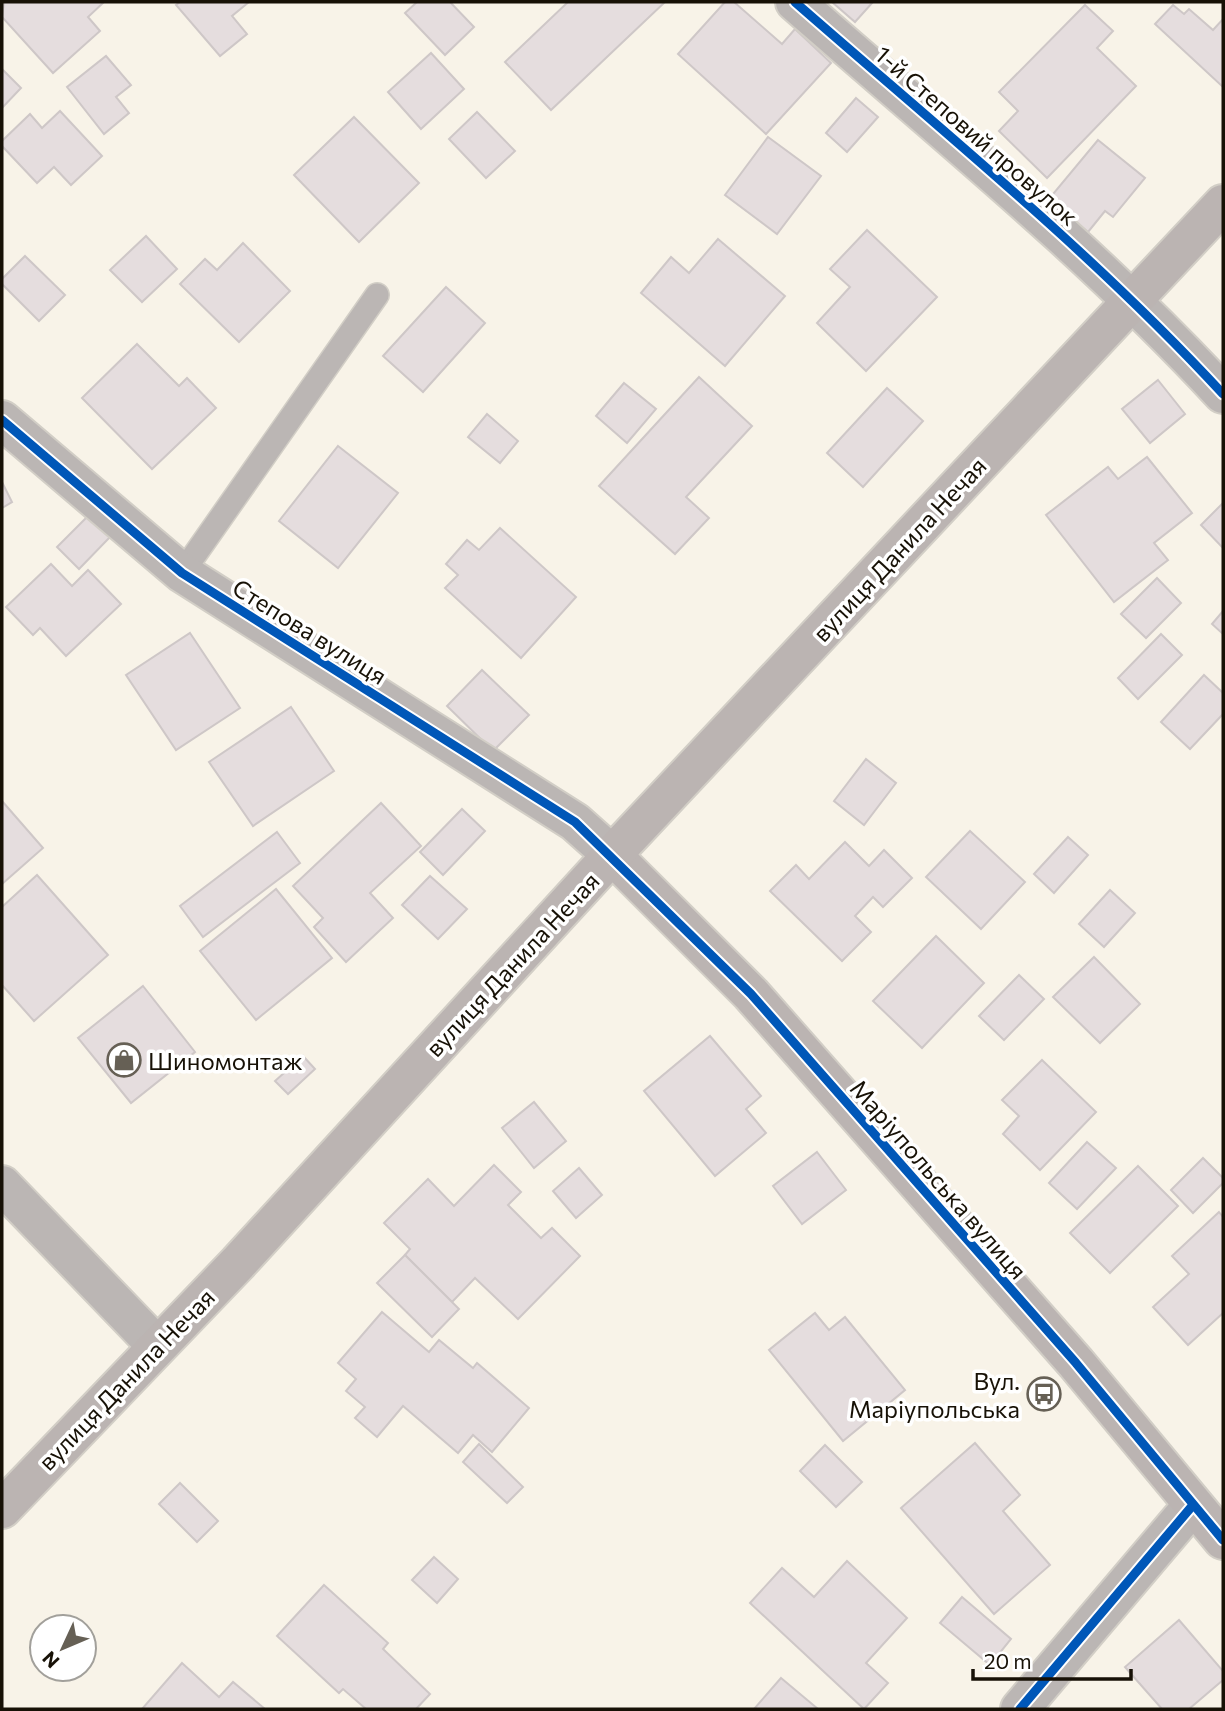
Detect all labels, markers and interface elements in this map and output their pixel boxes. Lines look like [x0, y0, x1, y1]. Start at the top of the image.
street label: 1-й Степовий провулок [870, 39, 1084, 231]
street label: вулиця Данила Нечая [806, 451, 992, 647]
street label: Степова вулиця [228, 572, 392, 690]
street label: вулиця Данила Нечая [419, 866, 605, 1062]
shop icon: Шиномонтаж [105, 1041, 143, 1079]
place label: Шиномонтаж [148, 1046, 303, 1075]
street label: Маріупольська вулиця [845, 1073, 1033, 1285]
street label: вулиця Данила Нечая [32, 1282, 220, 1476]
place label: Вул. Маріупольська [849, 1366, 1020, 1423]
bus stop icon: Вул. Маріупольська [1025, 1375, 1063, 1413]
north arrow [28, 1613, 98, 1683]
scale bar [973, 1638, 1130, 1682]
text: N [37, 1647, 64, 1673]
text: 20 m [984, 1648, 1032, 1673]

